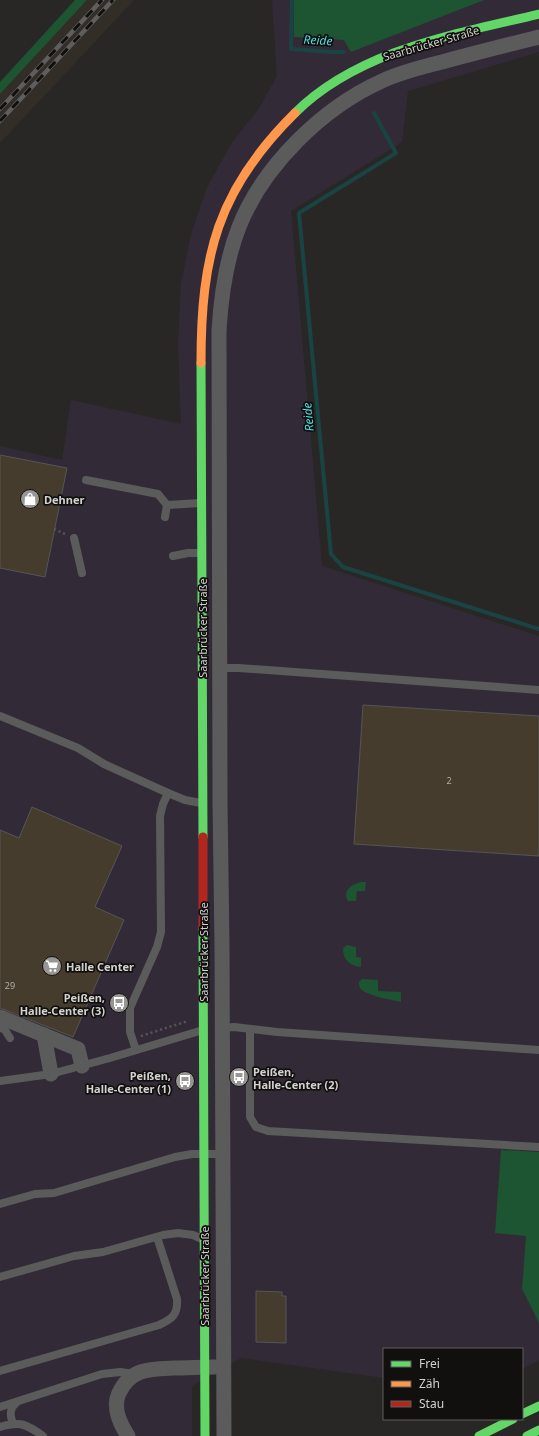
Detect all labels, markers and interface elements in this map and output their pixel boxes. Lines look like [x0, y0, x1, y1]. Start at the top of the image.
street label: Saarbrücker Straße [381, 22, 481, 64]
water label: Reide [303, 31, 333, 49]
water label: Reide [298, 402, 318, 432]
shop icon: Dehner [19, 488, 41, 510]
place label: Dehner [44, 492, 84, 507]
street label: Saarbrücker Straße [195, 578, 210, 678]
house number: 2 [446, 774, 452, 787]
street label: Saarbrücker Straße [196, 902, 211, 1002]
supermarket icon: Halle Center [41, 955, 63, 977]
place label: Halle Center [66, 959, 134, 974]
house number: 29 [5, 979, 15, 992]
place label: Peißen, Halle-Center (3) [20, 990, 105, 1018]
bus stop icon: Peißen, Halle-Center (3) [108, 992, 130, 1014]
place label: Peißen, Halle-Center (2) [253, 1064, 339, 1092]
bus stop icon: Peißen, Halle-Center (2) [228, 1066, 250, 1088]
place label: Peißen, Halle-Center (1) [86, 1068, 171, 1096]
bus stop icon: Peißen, Halle-Center (1) [174, 1070, 196, 1092]
street label: Saarbrücker Straße [197, 1226, 212, 1326]
legend [383, 1348, 523, 1420]
text: Frei [419, 1355, 440, 1372]
text: Zäh [419, 1375, 440, 1392]
text: Stau [419, 1395, 444, 1412]

